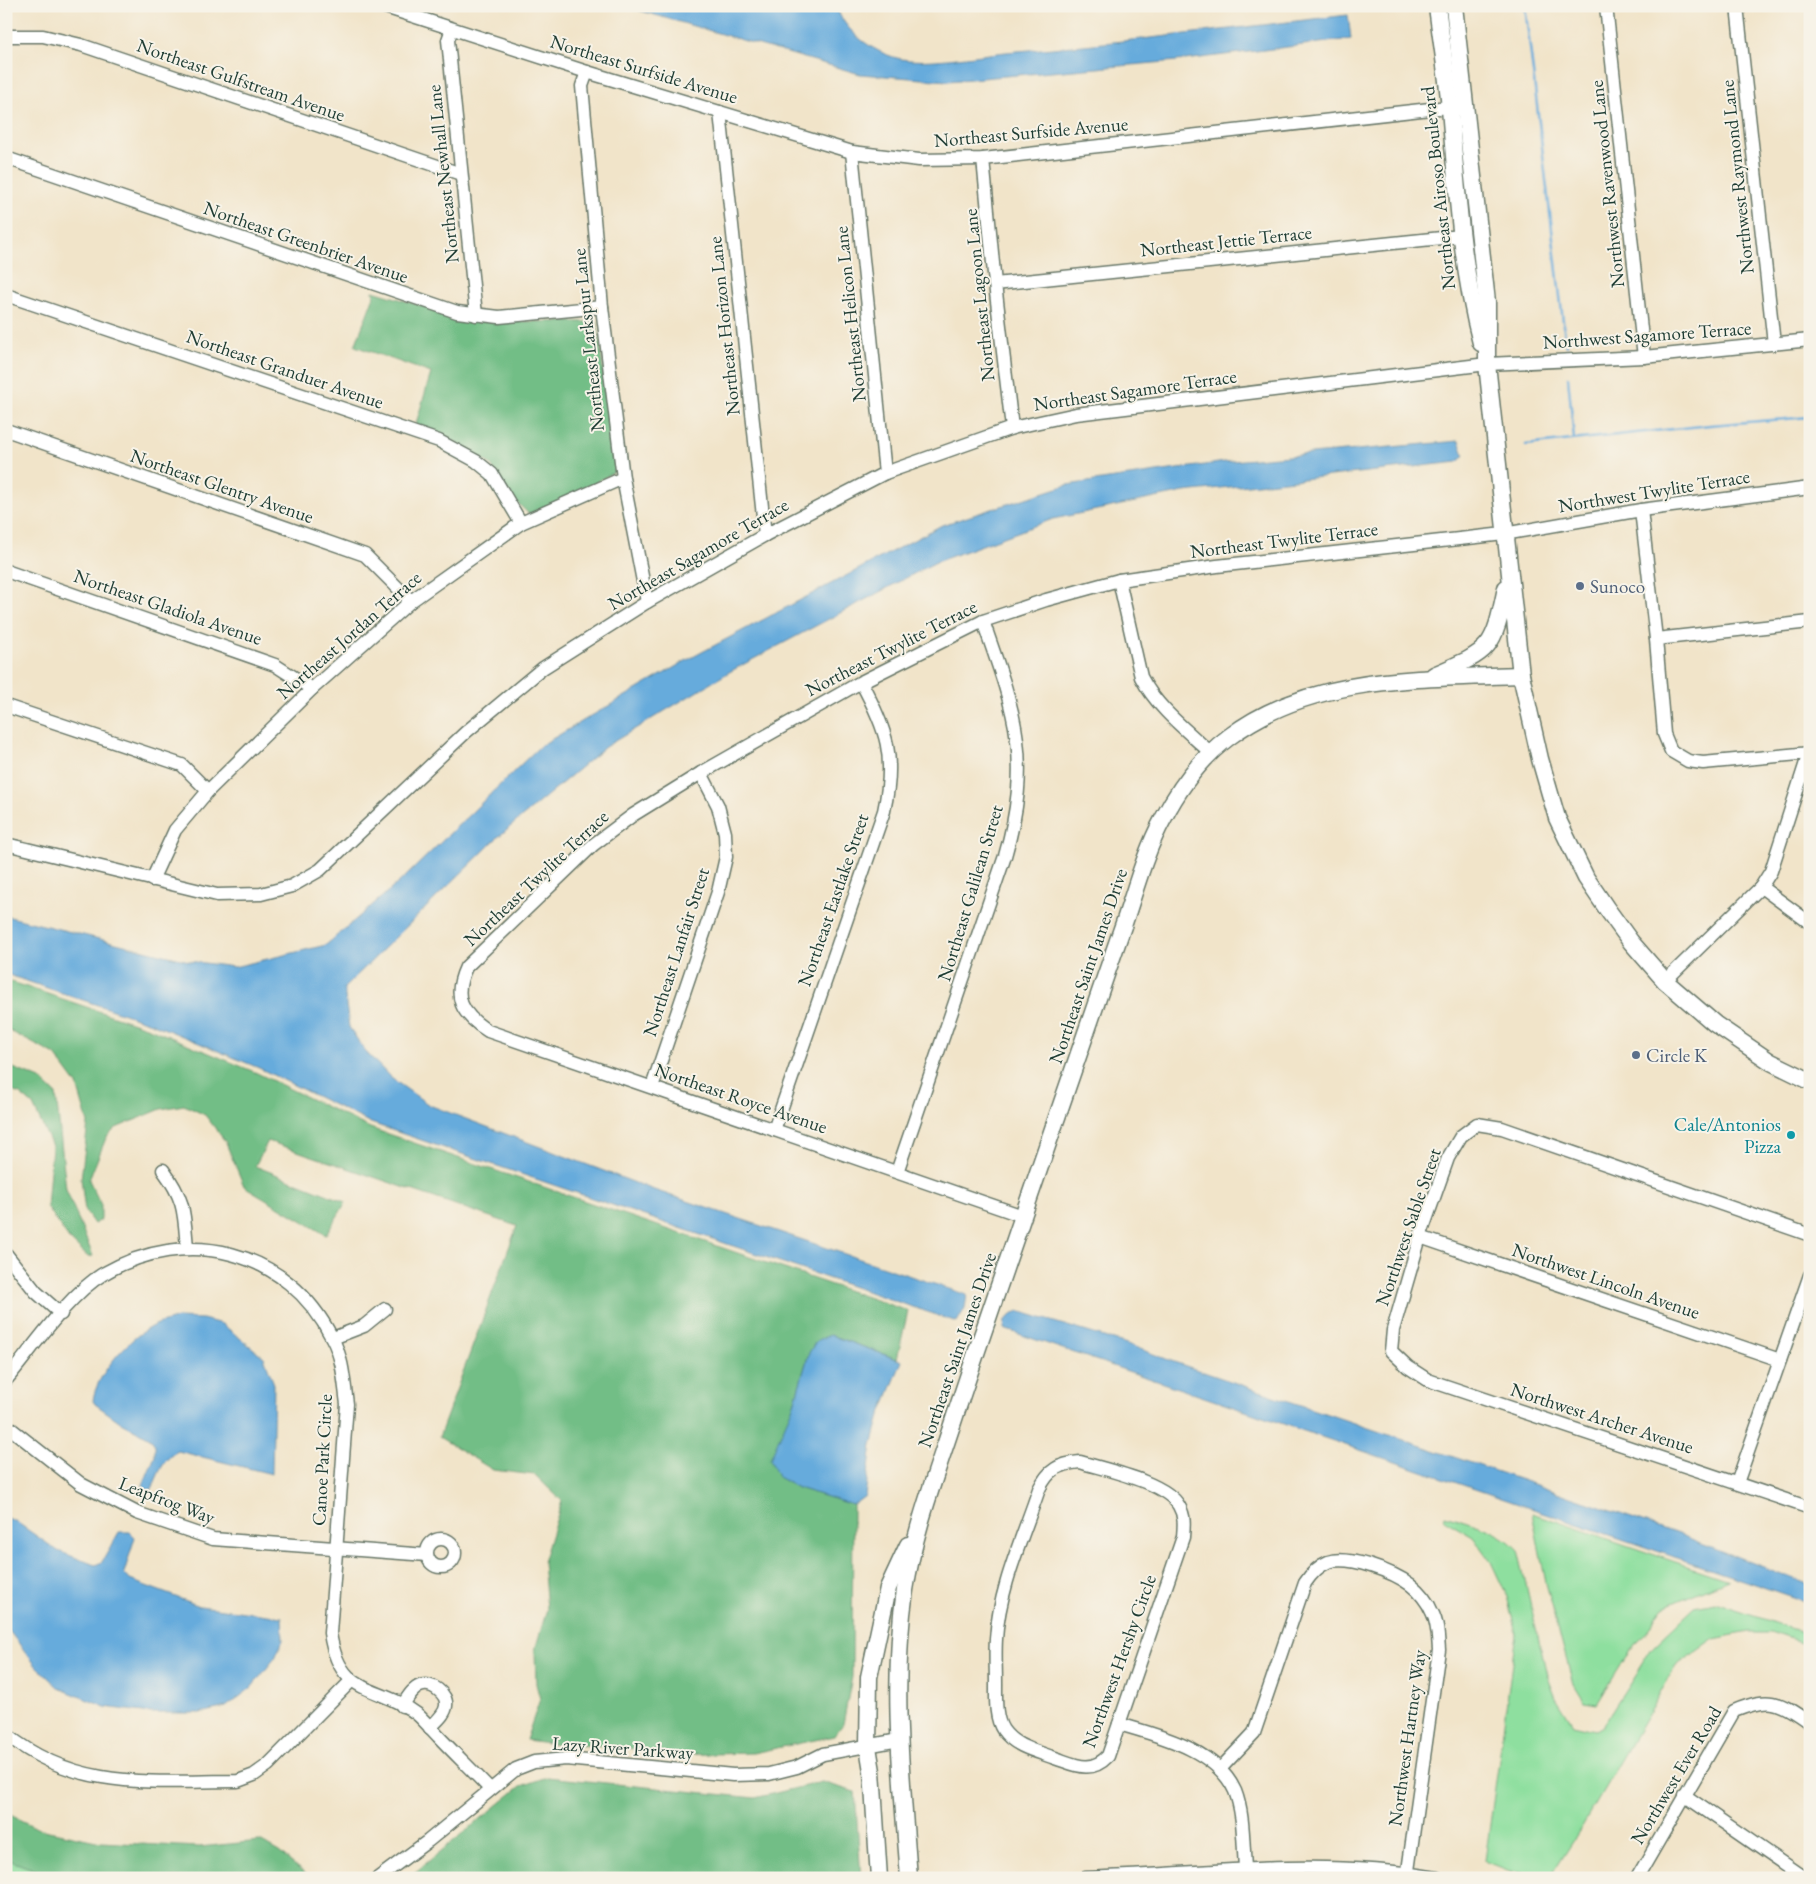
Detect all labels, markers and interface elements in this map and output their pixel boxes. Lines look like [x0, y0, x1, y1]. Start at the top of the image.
street label: Northeast Surfside Avenue [547, 29, 741, 109]
street label: Northeast Gulfstream Avenue [134, 33, 348, 127]
street label: Northwest Ravenwood Lane [1584, 79, 1630, 289]
street label: Northwest Raymond Lane [1714, 79, 1760, 275]
street label: Northeast Newhall Lane [421, 84, 465, 264]
street label: Northeast Airoso Boulevard [1415, 85, 1461, 291]
street label: Northeast Surfside Avenue [933, 111, 1129, 153]
street label: Northeast Greenbrier Avenue [200, 195, 412, 289]
street label: Northeast Lagoon Lane [958, 208, 1000, 382]
street label: Northeast Jettie Terrace [1139, 220, 1313, 262]
street label: Northeast Helicon Lane [828, 225, 872, 403]
street label: Northeast Horizon Lane [702, 235, 746, 417]
street label: Northeast Larkspur Lane [566, 247, 610, 433]
street label: Northwest Sagamore Terrace [1542, 315, 1752, 355]
street label: Northeast Granduer Avenue [183, 323, 387, 415]
street label: Northeast Sagamore Terrace [1032, 363, 1238, 417]
street label: Northeast Glentry Avenue [127, 443, 317, 529]
street label: Northwest Twylite Terrace [1556, 464, 1752, 518]
street label: Northeast Sagamore Terrace [603, 492, 793, 616]
street label: Northeast Twylite Terrace [1189, 516, 1379, 564]
street label: Northeast Gladiola Avenue [71, 563, 265, 651]
street label: Northeast Jordan Terrace [271, 565, 427, 705]
place label: Sunoco [1590, 574, 1645, 599]
marker: Sunoco [1574, 580, 1586, 592]
street label: Northeast Twylite Terrace [801, 594, 981, 702]
street label: Northeast Galilean Street [931, 802, 1009, 984]
street label: Northeast Twylite Terrace [458, 804, 614, 952]
street label: Northeast Eastlake Street [792, 810, 874, 990]
street label: Northeast Lanfair Street [637, 864, 715, 1039]
street label: Northeast Saint James Drive [1043, 865, 1133, 1067]
place label: Circle K [1646, 1043, 1708, 1068]
marker: Circle K [1630, 1049, 1642, 1061]
street label: Northeast Royce Avenue [651, 1057, 831, 1139]
place label: Cale/Antonios Pizza [1674, 1112, 1781, 1159]
marker: Cale/Antonios Pizza [1785, 1129, 1797, 1141]
street label: Northwest Sable Street [1369, 1145, 1447, 1309]
street label: Northwest Lincoln Avenue [1509, 1237, 1703, 1325]
street label: Northeast Saint James Drive [912, 1249, 1002, 1451]
street label: Northwest Archer Avenue [1507, 1377, 1697, 1459]
street label: Canoe Park Circle [306, 1393, 338, 1527]
street label: Leapfrog Way [115, 1470, 219, 1530]
street label: Northwest Hershy Circle [1076, 1571, 1162, 1751]
street label: Northwest Hartney Way [1382, 1647, 1432, 1828]
street label: Northwest Ever Road [1625, 1701, 1727, 1849]
street label: Lazy River Parkway [551, 1731, 695, 1765]

